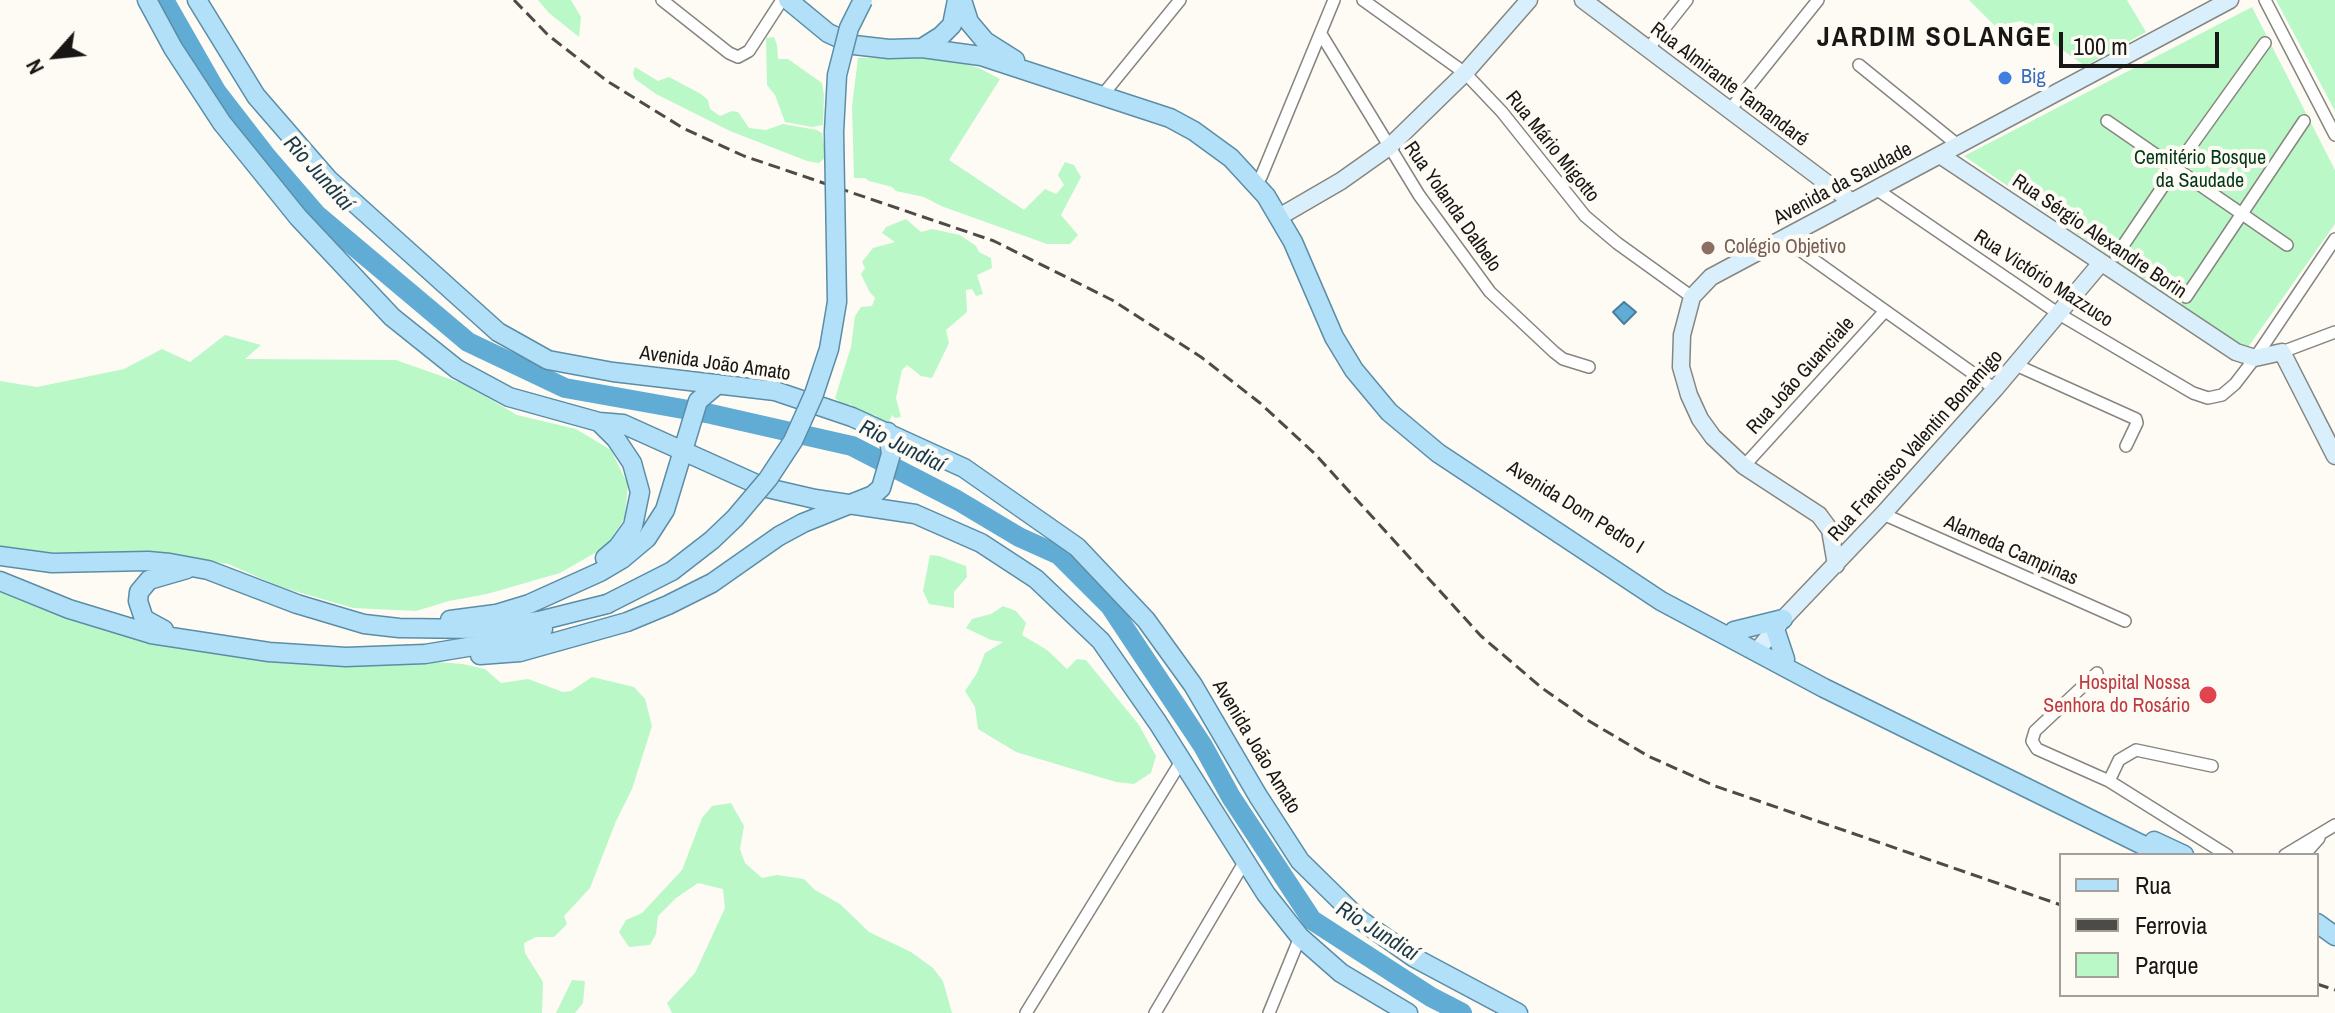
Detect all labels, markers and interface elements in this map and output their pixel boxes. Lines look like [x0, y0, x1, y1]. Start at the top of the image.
north arrow [16, 16, 96, 96]
scale bar [2063, 16, 2223, 66]
street label: Rua Almirante Tamandaré [1645, 18, 1813, 152]
district label: JARDIM SOLANGE [1817, 21, 2053, 55]
text: 100 m [2073, 30, 2128, 62]
text: N [18, 54, 51, 80]
place label: Big [2021, 66, 2046, 90]
marker: Big [1996, 69, 2014, 87]
street label: Rua Mário Migotto [1500, 87, 1604, 207]
water label: Rio Jundiaí [277, 131, 359, 217]
street label: Rua Yolanda Dalbelo [1398, 137, 1506, 277]
street label: Avenida da Saudade [1770, 138, 1916, 230]
park label: Cemitério Bosque da Saudade [2134, 147, 2266, 194]
street label: Rua Sérgio Alexandre Borin [2007, 170, 2191, 304]
street label: Rua Victório Mazzuco [1969, 225, 2117, 333]
place label: Colégio Objetivo [1724, 236, 1846, 260]
marker: Colégio Objetivo [1699, 239, 1717, 257]
street label: Rua João Guanciale [1742, 312, 1860, 440]
street label: Avenida João Amato [638, 342, 792, 386]
street label: Rua Francisco Valentin Bonamigo [1824, 345, 2008, 547]
water label: Rio Jundiaí [855, 415, 949, 479]
street label: Avenida Dom Pedro I [1502, 456, 1648, 560]
street label: Alameda Campinas [1940, 511, 2082, 591]
place label: Hospital Nossa Senhora do Rosário [2043, 672, 2190, 719]
street label: Avenida João Amato [1207, 676, 1305, 818]
marker: Hospital Nossa Senhora do Rosário [2197, 684, 2219, 706]
legend [2059, 853, 2319, 997]
text: Rua [2135, 869, 2171, 901]
water label: Rio Jundiaí [1331, 896, 1423, 968]
text: Ferrovia [2135, 909, 2207, 941]
text: Parque [2135, 949, 2198, 981]

